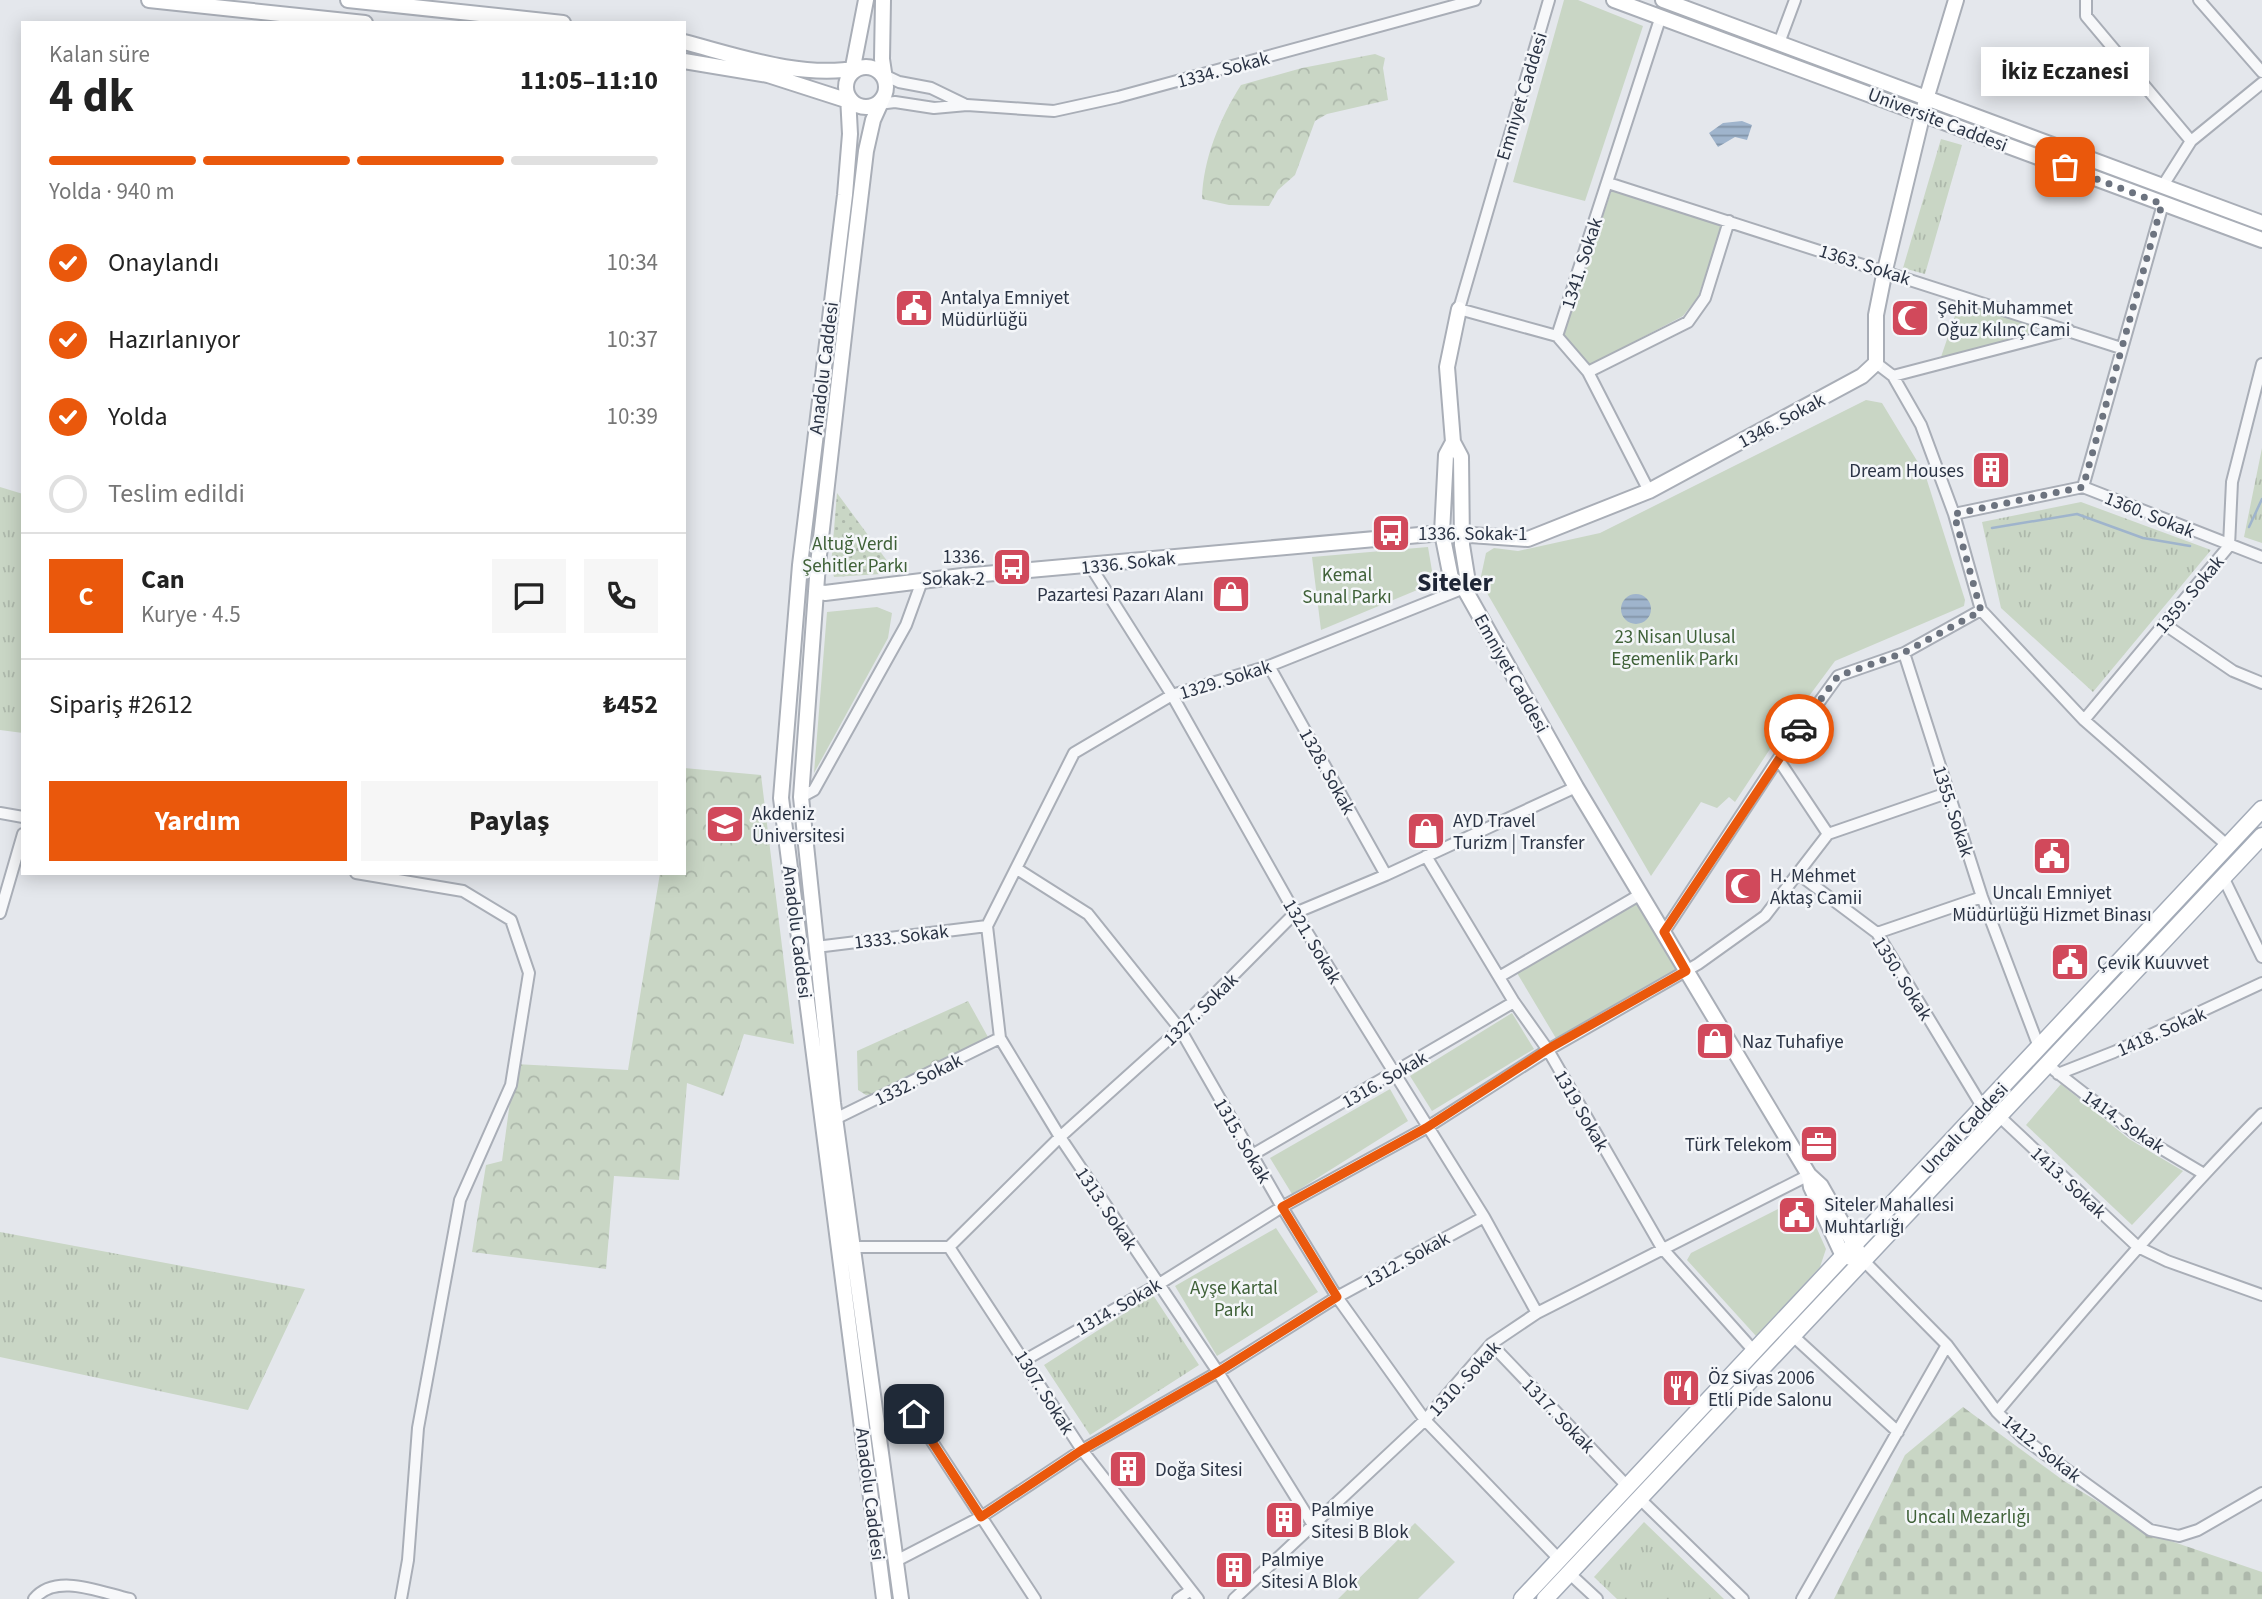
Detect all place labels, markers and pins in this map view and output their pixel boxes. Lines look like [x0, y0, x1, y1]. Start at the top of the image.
callout: İkiz Eczanesi [1981, 48, 2149, 97]
pin [2035, 137, 2095, 197]
place label: Antalya Emniyet Müdürlüğü [941, 285, 1070, 334]
public building icon: Antalya Emniyet Müdürlüğü [893, 287, 935, 329]
place label: Şehit Muhammet Oğuz Kılınç Cami [1937, 295, 2074, 344]
mosque icon: Şehit Muhammet Oğuz Kılınç Cami [1889, 297, 1931, 339]
building icon: Dream Houses [1970, 449, 2012, 491]
place label: Dream Houses [1849, 458, 1964, 485]
bus stop icon: 1336. Sokak-1 [1370, 512, 1412, 554]
place label: 1336. Sokak-1 [1418, 521, 1527, 548]
place label: 1336. Sokak-2 [922, 544, 985, 593]
bus stop icon: 1336. Sokak-2 [991, 546, 1033, 588]
shop icon: Pazartesi Pazarı Alanı [1210, 573, 1252, 615]
place label: Pazartesi Pazarı Alanı [1037, 582, 1204, 609]
place label: Akdeniz Üniversitesi [752, 801, 845, 850]
school or university icon: Akdeniz Üniversitesi [704, 803, 746, 845]
place label: AYD Travel Turizm | Transfer [1453, 808, 1585, 857]
shop icon: AYD Travel Turizm | Transfer [1405, 810, 1447, 852]
public building icon: Uncalı Emniyet Müdürlüğü Hizmet Binası [2031, 835, 2073, 877]
place label: H. Mehmet Aktaş Camii [1770, 863, 1862, 912]
mosque icon: H. Mehmet Aktaş Camii [1722, 865, 1764, 907]
place label: Uncalı Emniyet Müdürlüğü Hizmet Binası [1952, 880, 2152, 929]
public building icon: Çevik Kuuvvet [2049, 941, 2091, 983]
place label: Çevik Kuuvvet [2097, 950, 2209, 977]
shop icon: Naz Tuhafiye [1694, 1020, 1736, 1062]
place label: Naz Tuhafiye [1742, 1029, 1844, 1056]
office icon: Türk Telekom [1798, 1123, 1840, 1165]
place label: Türk Telekom [1685, 1132, 1792, 1159]
place label: Siteler Mahallesi Muhtarlığı [1824, 1192, 1954, 1241]
public building icon: Siteler Mahallesi Muhtarlığı [1776, 1194, 1818, 1236]
place label: Öz Sivas 2006 Etli Pide Salonu [1708, 1365, 1832, 1414]
restaurant icon: Öz Sivas 2006 Etli Pide Salonu [1660, 1367, 1702, 1409]
pin [884, 1384, 944, 1444]
building icon: Doğa Sitesi [1107, 1448, 1149, 1490]
place label: Doğa Sitesi [1155, 1457, 1243, 1484]
place label: Palmiye Sitesi B Blok [1311, 1497, 1409, 1546]
building icon: Palmiye Sitesi B Blok [1263, 1499, 1305, 1541]
place label: Palmiye Sitesi A Blok [1261, 1547, 1358, 1596]
building icon: Palmiye Sitesi A Blok [1213, 1549, 1255, 1591]

